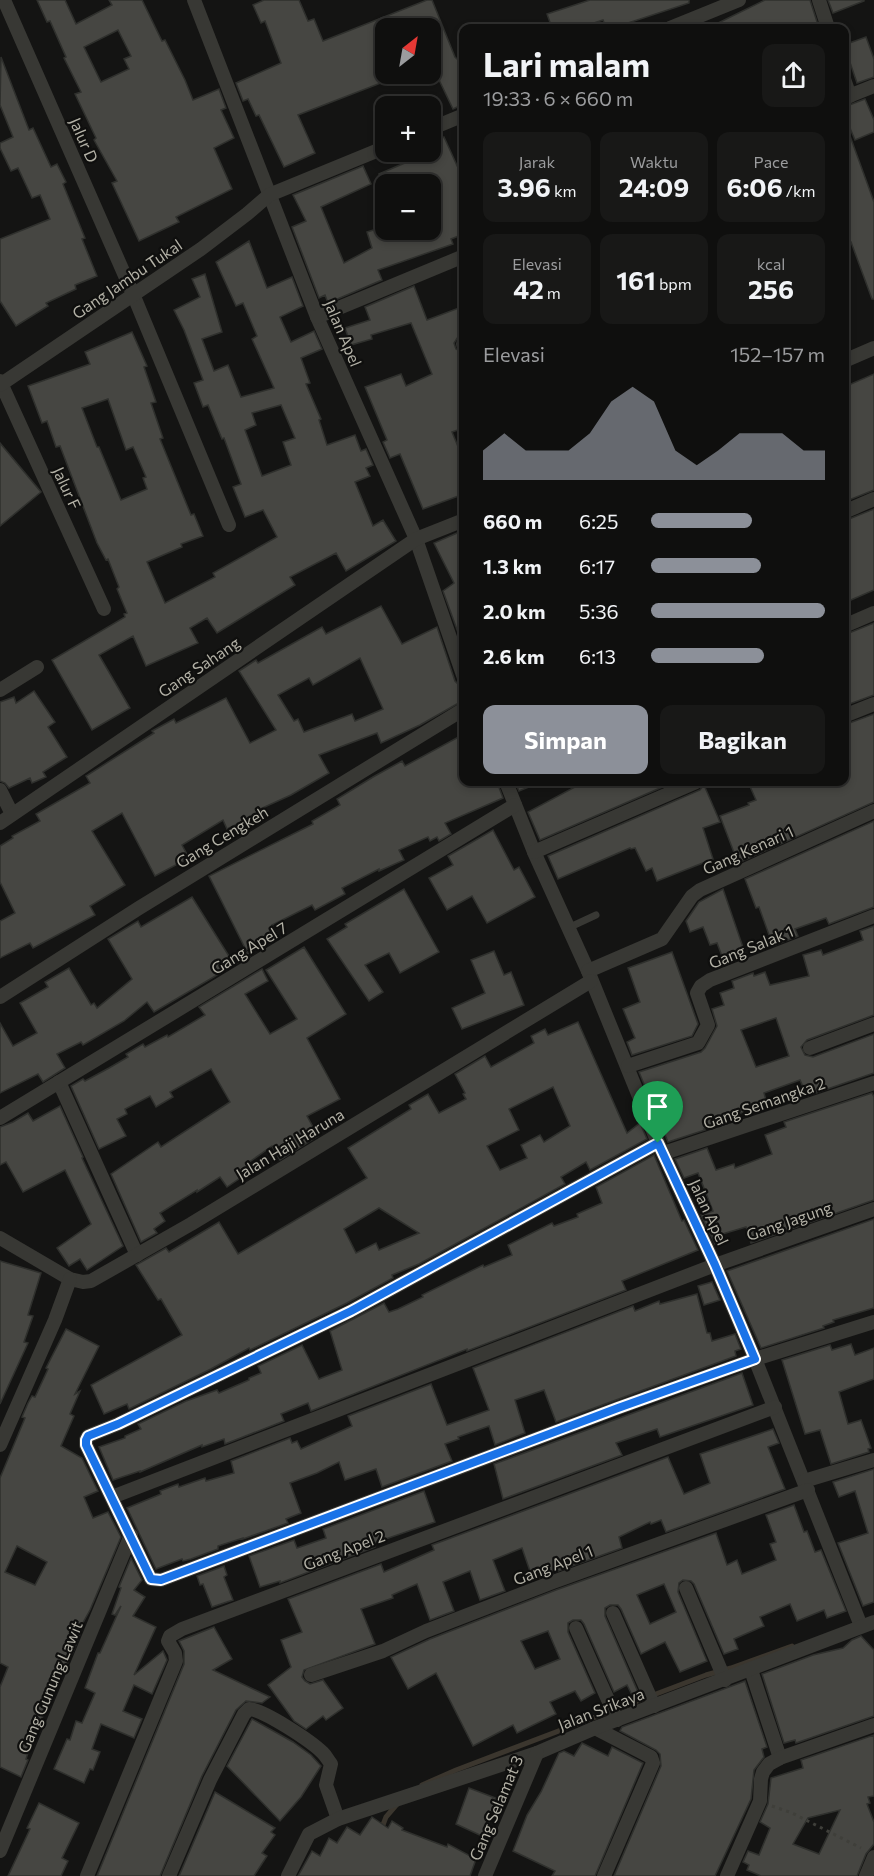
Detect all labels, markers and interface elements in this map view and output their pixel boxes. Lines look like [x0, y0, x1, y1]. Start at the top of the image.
north arrow [375, 18, 441, 84]
map controls [375, 18, 441, 240]
text: Lari malam [483, 43, 650, 84]
button: share [762, 44, 825, 107]
text: 19:33 · 6 × 660 m [483, 86, 633, 110]
button: + [375, 96, 441, 162]
street label: Jalur D [66, 114, 103, 165]
text: Jarak [519, 152, 555, 171]
text: Waktu [630, 152, 678, 171]
text: Pace [754, 152, 788, 171]
text: 3.96 [497, 171, 551, 202]
text: 24:09 [619, 171, 689, 202]
text: 6:06 [726, 171, 783, 202]
button: − [375, 174, 441, 240]
text: km [551, 181, 577, 200]
text: /km [783, 181, 816, 200]
street label: Gang Jambu Tukal [68, 235, 185, 322]
text: Elevasi [512, 254, 562, 273]
text: kcal [757, 254, 785, 273]
text: 161 [616, 264, 656, 295]
text: 42 [513, 273, 544, 304]
text: 256 [748, 273, 794, 304]
text: bpm [656, 274, 692, 293]
text: m [544, 283, 561, 302]
street label: Jalan Apel [321, 297, 366, 369]
text: Elevasi [483, 342, 545, 366]
text: 152–157 m [730, 342, 825, 366]
street label: Jalur F [49, 464, 85, 512]
text: 660 m [483, 509, 542, 533]
text: 6:25 [579, 509, 618, 533]
text: 1.3 km [483, 554, 542, 578]
text: 6:17 [579, 554, 615, 578]
text: 2.0 km [483, 599, 545, 623]
text: 5:36 [579, 599, 619, 623]
street label: Gang Sahang [154, 632, 243, 701]
text: 2.6 km [483, 644, 544, 668]
text: 6:13 [579, 644, 616, 668]
button: Simpan [483, 705, 648, 774]
button: Bagikan [660, 705, 825, 774]
street label: Gang Cengkeh [172, 802, 271, 872]
street label: Gang Kenari 1 [699, 821, 796, 878]
street label: Gang Apel 7 [207, 917, 290, 978]
street label: Gang Salak 1 [706, 921, 796, 972]
street label: Gang Semangka 2 [700, 1073, 828, 1132]
pin [632, 1081, 683, 1143]
icon: arrive [641, 1090, 674, 1123]
street label: Jalan Haji Haruna [232, 1104, 347, 1183]
street label: Jalan Apel [686, 1176, 733, 1248]
street label: Gang Jagung [743, 1197, 835, 1244]
street label: Gang Apel 2 [300, 1525, 387, 1574]
street label: Gang Apel 1 [510, 1541, 595, 1588]
street label: Gang Gunung Lawit [13, 1618, 86, 1756]
street label: Jalan Srikaya [555, 1683, 647, 1734]
street label: Gang Selamat 3 [465, 1752, 526, 1863]

